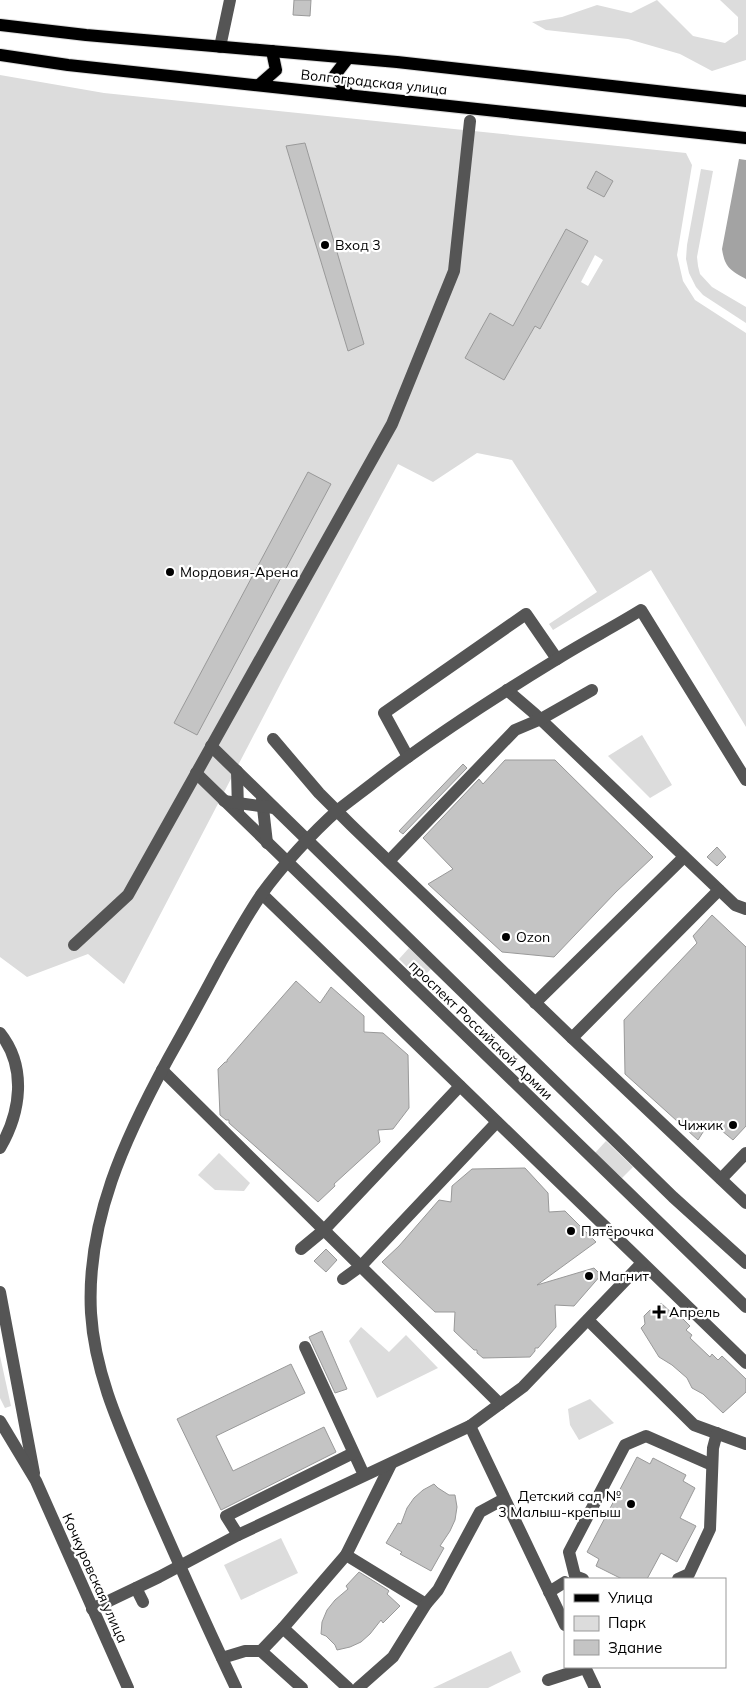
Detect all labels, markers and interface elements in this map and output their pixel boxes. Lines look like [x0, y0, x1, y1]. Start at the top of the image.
street label: Волгоградская улица [300, 65, 448, 99]
place label: Вход 3 [335, 236, 381, 254]
marker: Вход 3 [319, 239, 331, 251]
place label: Мордовия-Арена [180, 563, 298, 581]
marker: Мордовия-Арена [164, 566, 176, 578]
place label: Ozon [516, 928, 550, 946]
marker: Ozon [500, 931, 512, 943]
street label: проспект Российской Армии [405, 956, 557, 1104]
place label: Чижик [678, 1116, 723, 1134]
marker: Чижик [727, 1119, 739, 1131]
place label: Пятёрочка [581, 1222, 654, 1240]
marker: Пятёрочка [565, 1225, 577, 1237]
place label: Магнит [599, 1267, 649, 1285]
marker: Магнит [583, 1270, 595, 1282]
place label: Апрель [669, 1303, 720, 1321]
marker: Апрель [653, 1306, 665, 1318]
place label: Детский сад № 3 Малыш-крепыш [498, 1487, 621, 1521]
marker: Детский сад № 3 Малыш-крепыш [625, 1498, 637, 1510]
street label: Кочкуровская улица [58, 1510, 132, 1646]
legend [564, 1578, 726, 1668]
text: Улица [607, 1588, 653, 1607]
text: Парк [608, 1613, 647, 1632]
text: Здание [608, 1638, 662, 1657]

